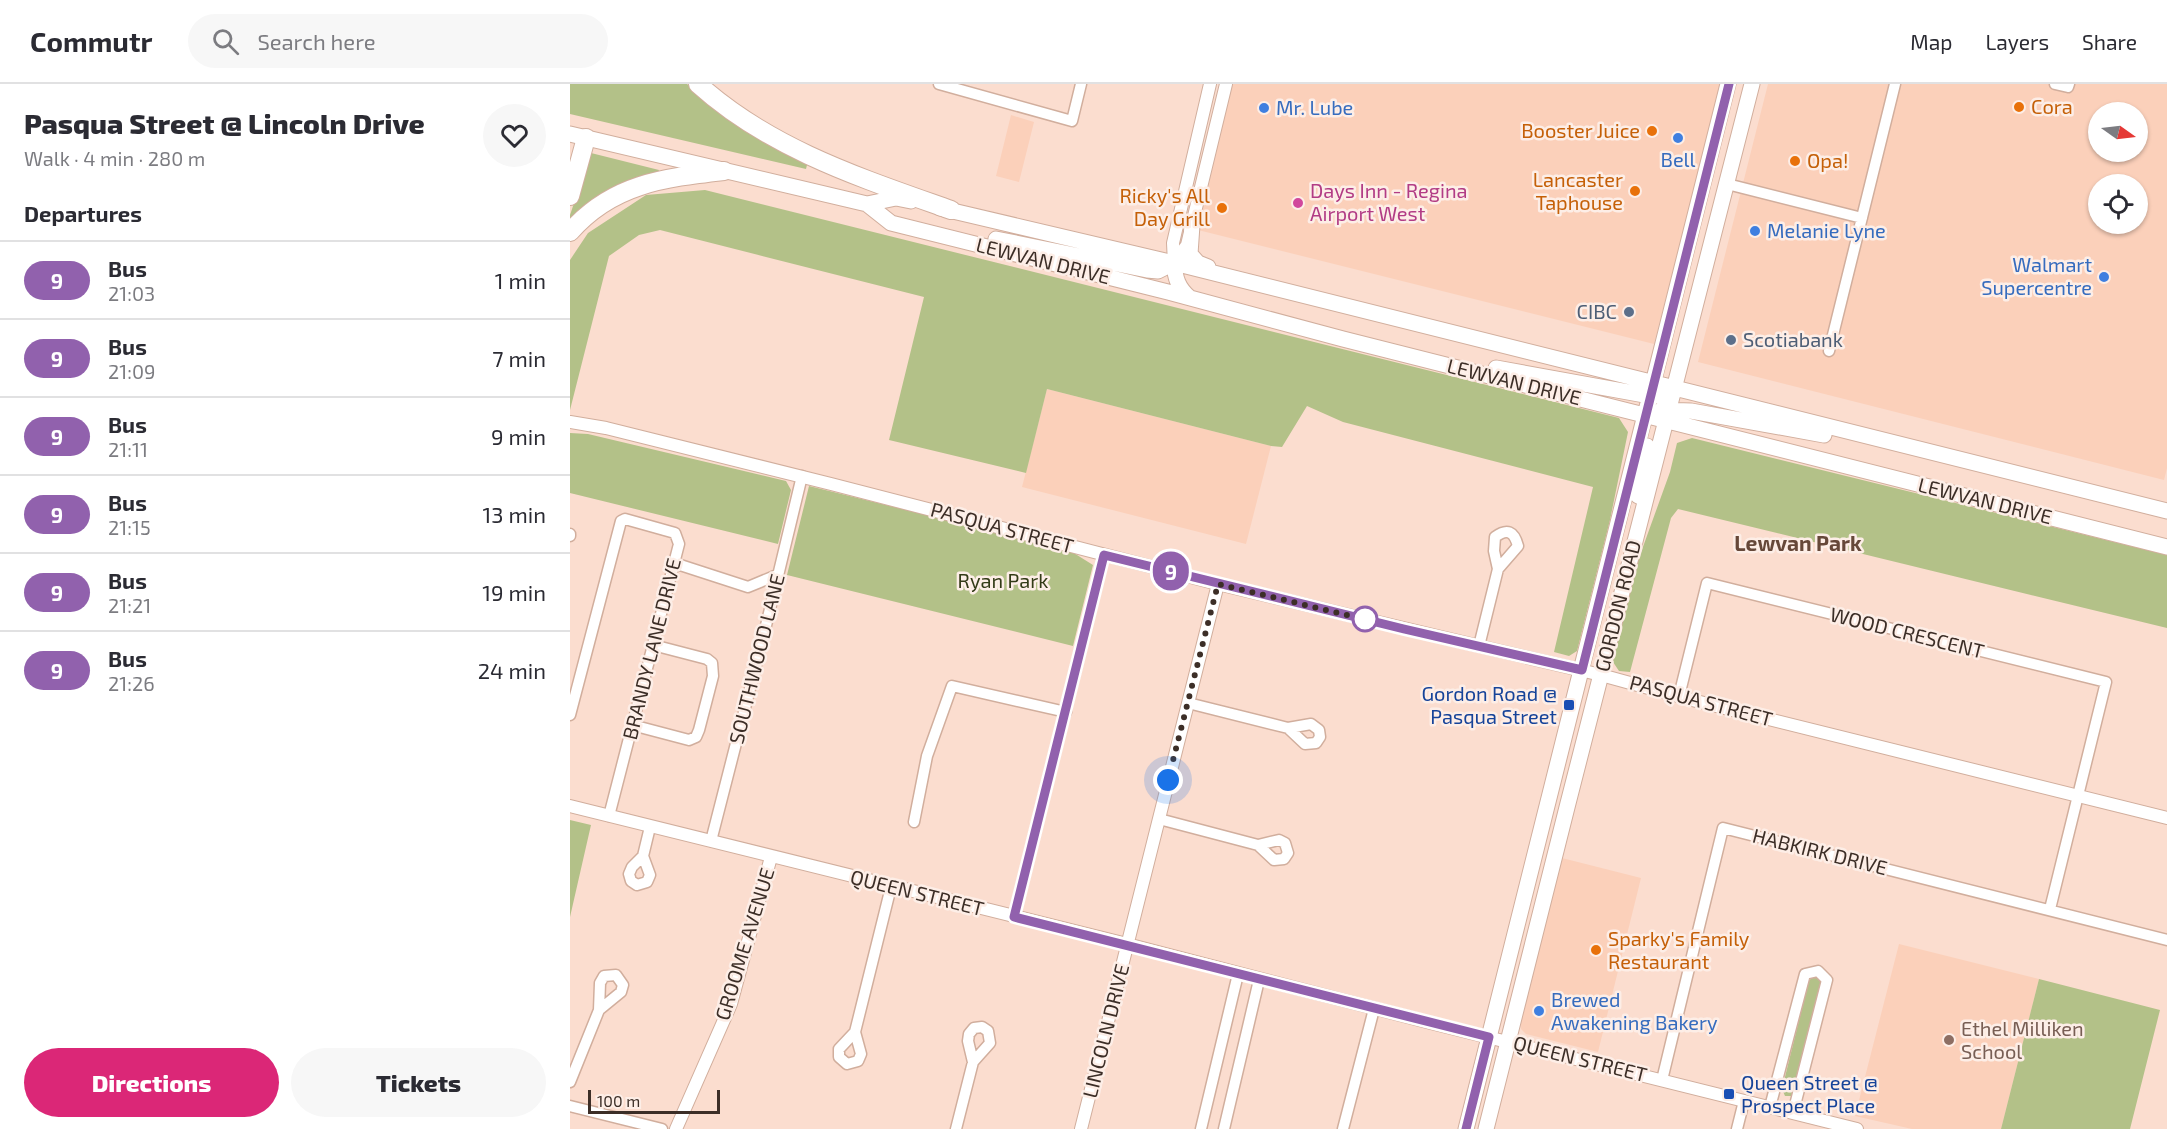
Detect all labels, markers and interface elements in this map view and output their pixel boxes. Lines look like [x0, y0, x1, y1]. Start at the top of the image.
search box [188, 14, 608, 68]
text: Commutr [30, 24, 152, 58]
icon: search [209, 25, 242, 58]
text: Search here [257, 28, 376, 54]
text: Map [1910, 29, 1952, 54]
text: Layers [1985, 29, 2049, 54]
text: Share [2082, 29, 2137, 54]
place label: Cora [2031, 94, 2073, 118]
place label: Mr. Lube [1276, 95, 1353, 119]
marker: Cora [2012, 100, 2026, 114]
marker: Mr. Lube [1257, 101, 1271, 115]
north arrow [2088, 102, 2148, 162]
map controls [2088, 102, 2148, 234]
button: heart [483, 104, 546, 167]
text: Pasqua Street @ Lincoln Drive [24, 106, 425, 140]
place label: Booster Juice [1521, 118, 1640, 142]
marker: Booster Juice [1645, 124, 1659, 138]
marker: Bell [1671, 131, 1685, 145]
text: Walk · 4 min · 280 m [24, 146, 205, 170]
place label: Bell [1660, 147, 1696, 171]
place label: Opa! [1807, 148, 1848, 172]
marker: Opa! [1788, 154, 1802, 168]
place label: Lancaster Taphouse [1533, 167, 1623, 214]
button: locate [2088, 174, 2148, 234]
place label: Days Inn - Regina Airport West [1310, 178, 1468, 225]
place label: Ricky's All Day Grill [1120, 183, 1210, 230]
marker: Lancaster Taphouse [1628, 184, 1642, 198]
marker: Days Inn - Regina Airport West [1291, 196, 1305, 210]
text: Departures [24, 200, 142, 226]
marker: Ricky's All Day Grill [1215, 201, 1229, 215]
place label: Melanie Lyne [1767, 218, 1886, 242]
marker: Melanie Lyne [1748, 224, 1762, 238]
street label: LEWVAN DRIVE [974, 232, 1113, 288]
place label: Walmart Supercentre [1981, 252, 2092, 299]
text: Bus [108, 255, 147, 281]
text: 1 min [495, 267, 546, 293]
text: 9 [51, 268, 63, 293]
marker: Walmart Supercentre [2097, 270, 2111, 284]
text: 21:03 [108, 281, 155, 305]
place label: CIBC [1577, 299, 1617, 323]
marker: CIBC [1622, 305, 1636, 319]
place label: Scotiabank [1743, 327, 1843, 351]
text: Bus [108, 333, 147, 359]
marker: Scotiabank [1724, 333, 1738, 347]
text: 7 min [492, 345, 546, 371]
text: 9 [51, 346, 63, 371]
street label: LEWVAN DRIVE [1445, 353, 1584, 409]
text: 21:09 [108, 359, 155, 383]
text: Bus [108, 411, 147, 437]
text: 9 min [491, 423, 546, 449]
text: 9 [51, 424, 63, 449]
text: 21:11 [108, 437, 148, 461]
street label: LEWVAN DRIVE [1916, 472, 2055, 528]
text: Bus [108, 489, 147, 515]
street label: PASQUA STREET [928, 496, 1077, 558]
text: 13 min [483, 501, 546, 527]
text: 9 [51, 502, 63, 527]
text: 21:15 [108, 515, 151, 539]
district label: Lewvan Park [1734, 530, 1862, 555]
street label: GORDON ROAD [1589, 537, 1645, 674]
line badge: 9 [1152, 552, 1190, 590]
street label: BRANDY LANE DRIVE [617, 555, 685, 742]
text: 9 [1165, 559, 1177, 584]
text: Bus [108, 567, 147, 593]
park label: Ryan Park [958, 568, 1048, 592]
street label: SOUTHWOOD LANE [723, 571, 789, 746]
text: 19 min [482, 579, 546, 605]
text: 9 [51, 580, 63, 605]
text: 21:21 [108, 593, 151, 617]
street label: WOOD CRESCENT [1828, 601, 1987, 663]
unlabelled marker [1352, 606, 1378, 632]
text: Bus [108, 645, 147, 671]
text: 24 min [478, 657, 546, 683]
text: 9 [51, 658, 63, 683]
street label: PASQUA STREET [1627, 669, 1776, 731]
text: 21:26 [108, 671, 155, 695]
place label: Gordon Road @ Pasqua Street [1421, 681, 1557, 728]
marker: Gordon Road @ Pasqua Street [1562, 698, 1576, 712]
your location [1153, 765, 1183, 795]
street label: HABKIRK DRIVE [1750, 823, 1890, 879]
street label: QUEEN STREET [848, 864, 987, 920]
street label: GROOME AVENUE [709, 865, 779, 1023]
place label: Sparky's Family Restaurant [1608, 926, 1750, 973]
marker: Sparky's Family Restaurant [1589, 943, 1603, 957]
street label: LINCOLN DRIVE [1077, 961, 1133, 1100]
place label: Brewed Awakening Bakery [1551, 987, 1718, 1034]
marker: Brewed Awakening Bakery [1532, 1004, 1546, 1018]
place label: Ethel Milliken School [1961, 1016, 2084, 1063]
street label: QUEEN STREET [1511, 1030, 1650, 1086]
marker: Ethel Milliken School [1942, 1033, 1956, 1047]
button: Directions [24, 1048, 279, 1117]
button: Tickets [291, 1048, 546, 1117]
place label: Queen Street @ Prospect Place [1741, 1070, 1878, 1117]
scale bar [588, 1087, 720, 1114]
marker: Queen Street @ Prospect Place [1722, 1087, 1736, 1101]
text: 100 m [597, 1091, 640, 1110]

